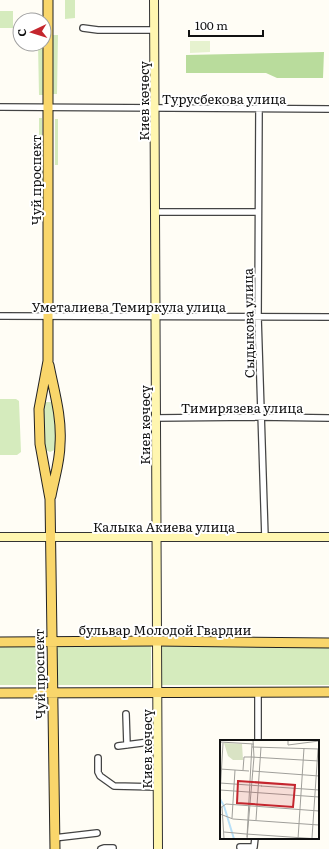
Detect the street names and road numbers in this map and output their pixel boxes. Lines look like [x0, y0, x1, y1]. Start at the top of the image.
street label: Киев көчөсү [134, 60, 153, 141]
street label: Турусбекова улица [162, 89, 286, 108]
street label: Чуй проспект [26, 134, 45, 225]
street label: Сыдыкова улица [238, 268, 258, 378]
street label: Уметалиева Темиркула улица [32, 297, 226, 316]
street label: Киев көчөсү [135, 384, 154, 465]
street label: Тимирязева улица [181, 398, 303, 417]
street label: Калыка Акиева улица [93, 517, 235, 536]
street label: бульвар Молодой Гвардии [79, 620, 252, 639]
street label: Чуй проспект [29, 628, 49, 719]
street label: Киев көчөсү [137, 708, 156, 789]

